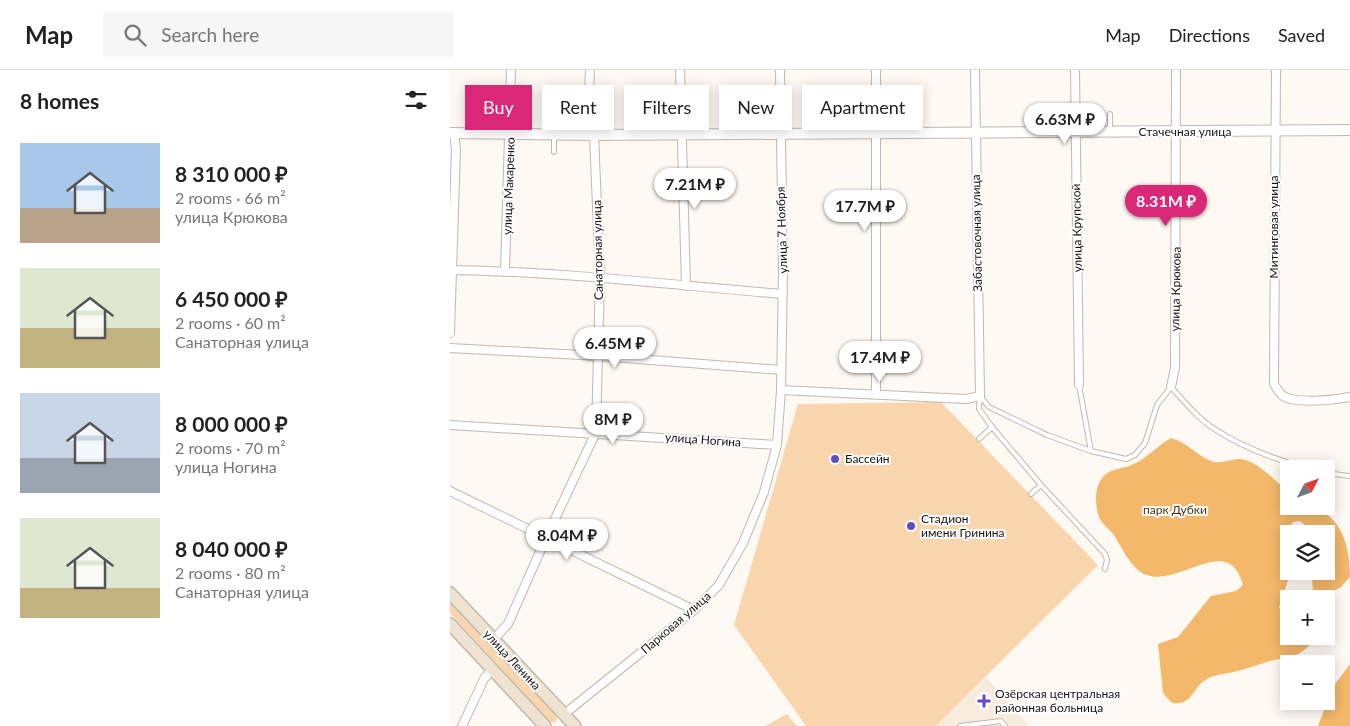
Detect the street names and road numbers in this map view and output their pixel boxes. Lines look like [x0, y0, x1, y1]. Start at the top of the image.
street label: Стачечная улица [1139, 124, 1231, 139]
street label: улица Макаренко [499, 137, 518, 235]
street label: Забастовочная улица [968, 174, 985, 292]
street label: Митинговая улица [1266, 176, 1281, 278]
street label: улица Крупской [1068, 183, 1085, 272]
street label: улица 7 Ноября [772, 186, 791, 274]
street label: Санаторная улица [589, 200, 606, 300]
street label: улица Крюкова [1167, 247, 1184, 331]
street label: улица Ногина [664, 429, 742, 450]
street label: Парковая улица [638, 588, 714, 657]
street label: улица Ленина [481, 626, 544, 693]

